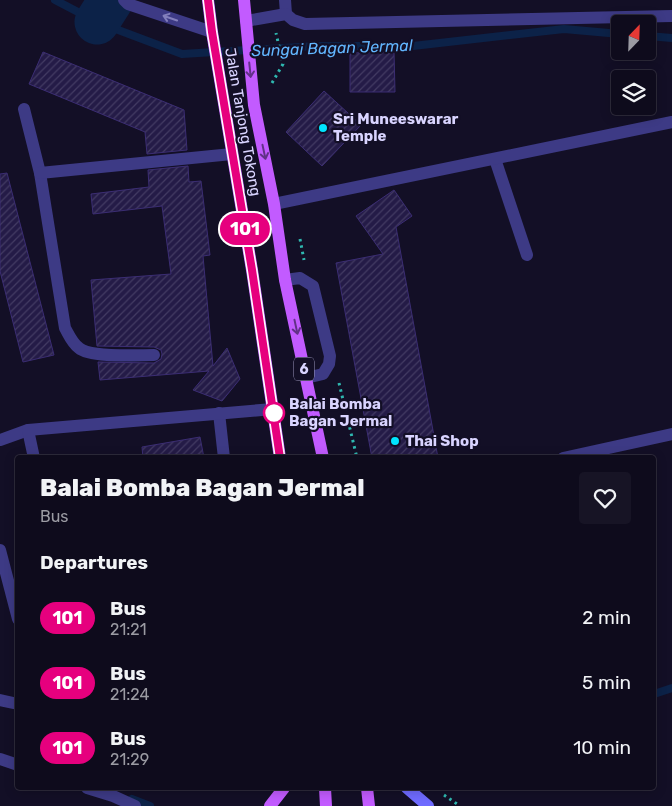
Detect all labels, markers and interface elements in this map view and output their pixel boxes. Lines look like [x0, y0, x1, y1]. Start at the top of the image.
one-way arrow [162, 13, 178, 22]
north arrow [611, 15, 656, 60]
map controls [611, 15, 656, 115]
water label: Sungai Bagan Jermal [251, 36, 414, 60]
street label: Jalan Tanjong Tokong [221, 46, 265, 198]
one-way arrow [245, 61, 255, 77]
button: layers [611, 70, 656, 115]
place label: Sri Muneeswarar Temple [333, 110, 458, 145]
marker: Sri Muneeswarar Temple [317, 122, 329, 134]
one-way arrow [260, 144, 269, 160]
line badge: 101 [216, 213, 274, 245]
text: 101 [230, 218, 260, 240]
one-way arrow [291, 319, 301, 335]
road number: 6 [294, 358, 314, 380]
place label: Balai Bomba Bagan Jermal [289, 395, 392, 430]
marker: Balai Bomba Bagan Jermal [263, 402, 285, 424]
place label: Thai Shop [405, 432, 479, 450]
marker: Thai Shop [389, 435, 401, 447]
button: heart [579, 472, 631, 524]
text: Balai Bomba Bagan Jermal [40, 474, 365, 502]
text: Bus [40, 507, 68, 526]
text: Departures [40, 551, 148, 574]
text: Bus [110, 597, 146, 620]
text: 2 min [582, 606, 631, 629]
text: 101 [52, 607, 83, 629]
text: 21:21 [110, 620, 147, 639]
text: Bus [110, 662, 146, 685]
text: 5 min [582, 671, 631, 694]
text: 101 [52, 672, 83, 694]
text: 21:24 [110, 685, 150, 704]
text: Bus [110, 727, 146, 750]
text: 10 min [573, 736, 631, 759]
text: 101 [52, 737, 83, 759]
text: 21:29 [110, 750, 149, 769]

